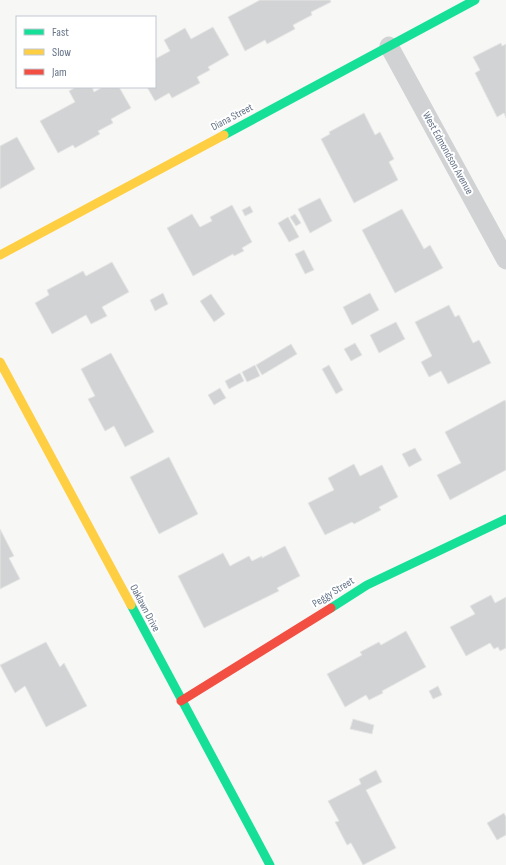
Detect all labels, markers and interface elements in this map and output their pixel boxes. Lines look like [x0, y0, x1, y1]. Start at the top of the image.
legend [16, 16, 156, 88]
text: Fast [52, 25, 69, 40]
text: Slow [52, 45, 71, 60]
text: Jam [51, 65, 67, 80]
street label: Diana Street [209, 100, 256, 133]
street label: West Edmondson Avenue [420, 109, 476, 197]
street label: Peggy Street [310, 574, 357, 610]
street label: Oaklawn Drive [127, 582, 163, 634]

